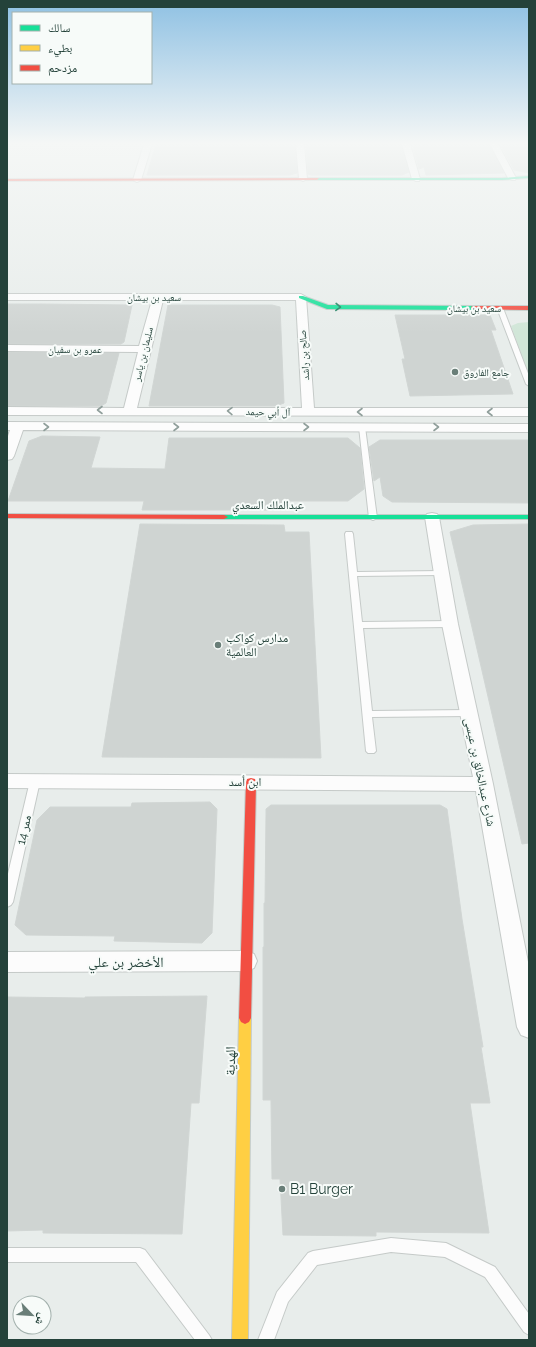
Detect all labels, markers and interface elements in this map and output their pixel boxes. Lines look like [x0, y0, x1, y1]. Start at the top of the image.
legend [12, 12, 152, 84]
text: سالك [48, 21, 70, 35]
text: بطيء [48, 41, 72, 58]
text: مزدحم [48, 61, 77, 76]
street label: سعيد بن بيشان [127, 292, 181, 304]
one-way arrow [335, 303, 341, 311]
street label: سعيد بن بيشان [447, 303, 501, 315]
street label: سليمان بن ياسر [131, 325, 156, 383]
street label: صالح بن راشد [297, 329, 312, 381]
street label: عمرو بن سفيان [48, 344, 102, 356]
marker: جامع الفاروق [450, 367, 460, 377]
place label: جامع الفاروق [463, 367, 510, 379]
street label: آل أبي حيمد [246, 405, 291, 420]
one-way arrow [97, 406, 103, 414]
one-way arrow [227, 407, 233, 415]
one-way arrow [357, 408, 363, 416]
one-way arrow [487, 408, 493, 416]
one-way arrow [43, 423, 49, 431]
one-way arrow [173, 423, 179, 431]
one-way arrow [303, 423, 309, 431]
one-way arrow [433, 423, 439, 431]
street label: عبدالملك السعدي [232, 498, 304, 515]
place label: مدارس كواكب العالمية [226, 631, 288, 659]
marker: مدارس كواكب العالمية [213, 640, 223, 650]
street label: شارع عبدالخالق بن عيسى [461, 716, 498, 828]
street label: ابن أسد [229, 775, 261, 789]
street label: ممر 14 [14, 814, 34, 846]
street label: الأخضر بن علي [88, 954, 164, 974]
street label: الهدية [222, 1046, 238, 1076]
place label: B1 Burger [290, 1181, 353, 1197]
marker: B1 Burger [277, 1184, 287, 1194]
north arrow [12, 1295, 52, 1335]
text: ش [31, 1311, 49, 1327]

